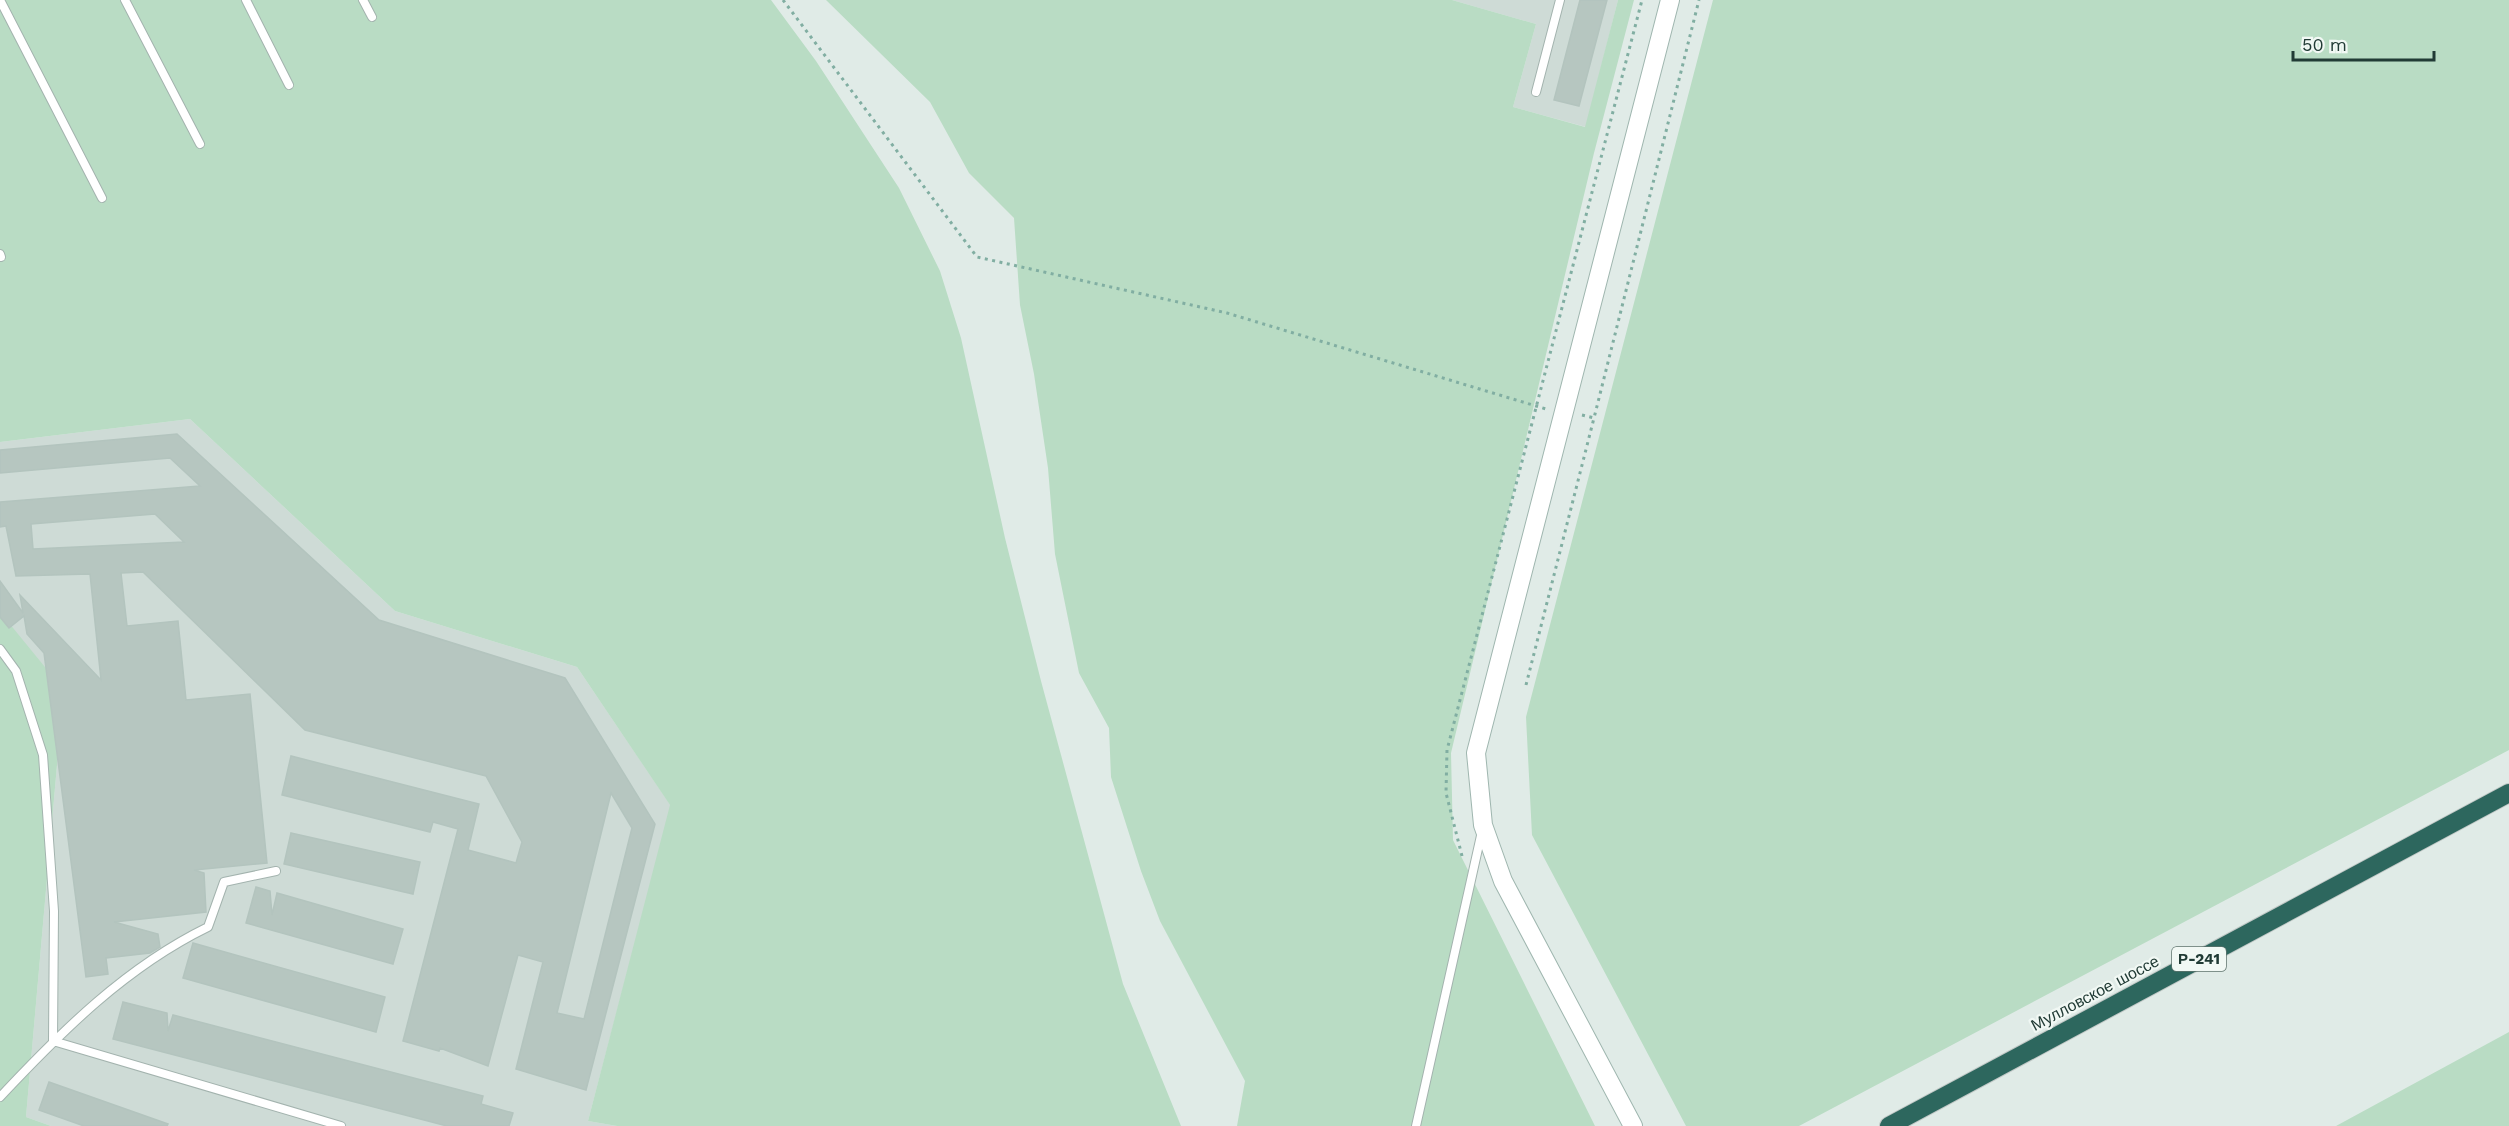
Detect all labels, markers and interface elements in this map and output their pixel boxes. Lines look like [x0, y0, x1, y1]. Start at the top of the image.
scale bar [2293, 24, 2434, 62]
text: 50 m [2302, 34, 2347, 55]
road number: Р-241 [2172, 947, 2226, 971]
street label: Мулловское шоссе [2028, 951, 2162, 1035]

